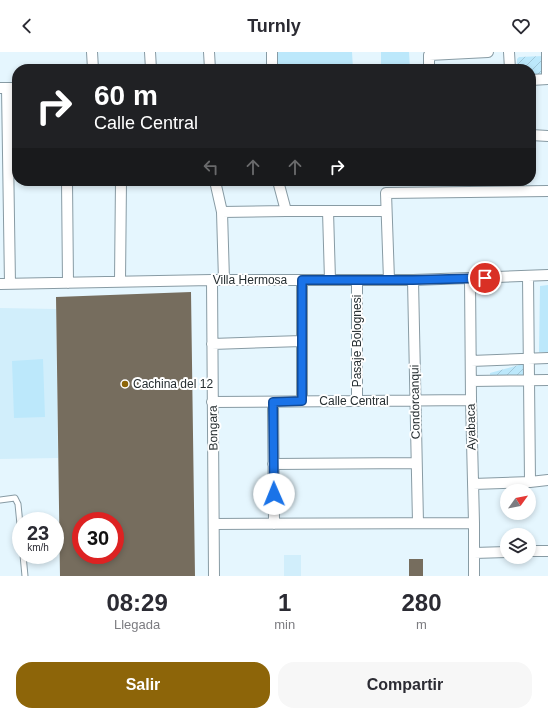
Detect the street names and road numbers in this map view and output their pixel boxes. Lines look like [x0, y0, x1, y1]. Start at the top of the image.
street label: Villa Hermosa [213, 273, 288, 287]
street label: Pasaje Bolognesi [350, 295, 364, 387]
street label: Condorcanqui [407, 365, 423, 439]
street label: Calle Central [319, 394, 389, 408]
street label: Ayabaca [464, 403, 478, 450]
street label: Bongara [206, 405, 220, 451]

